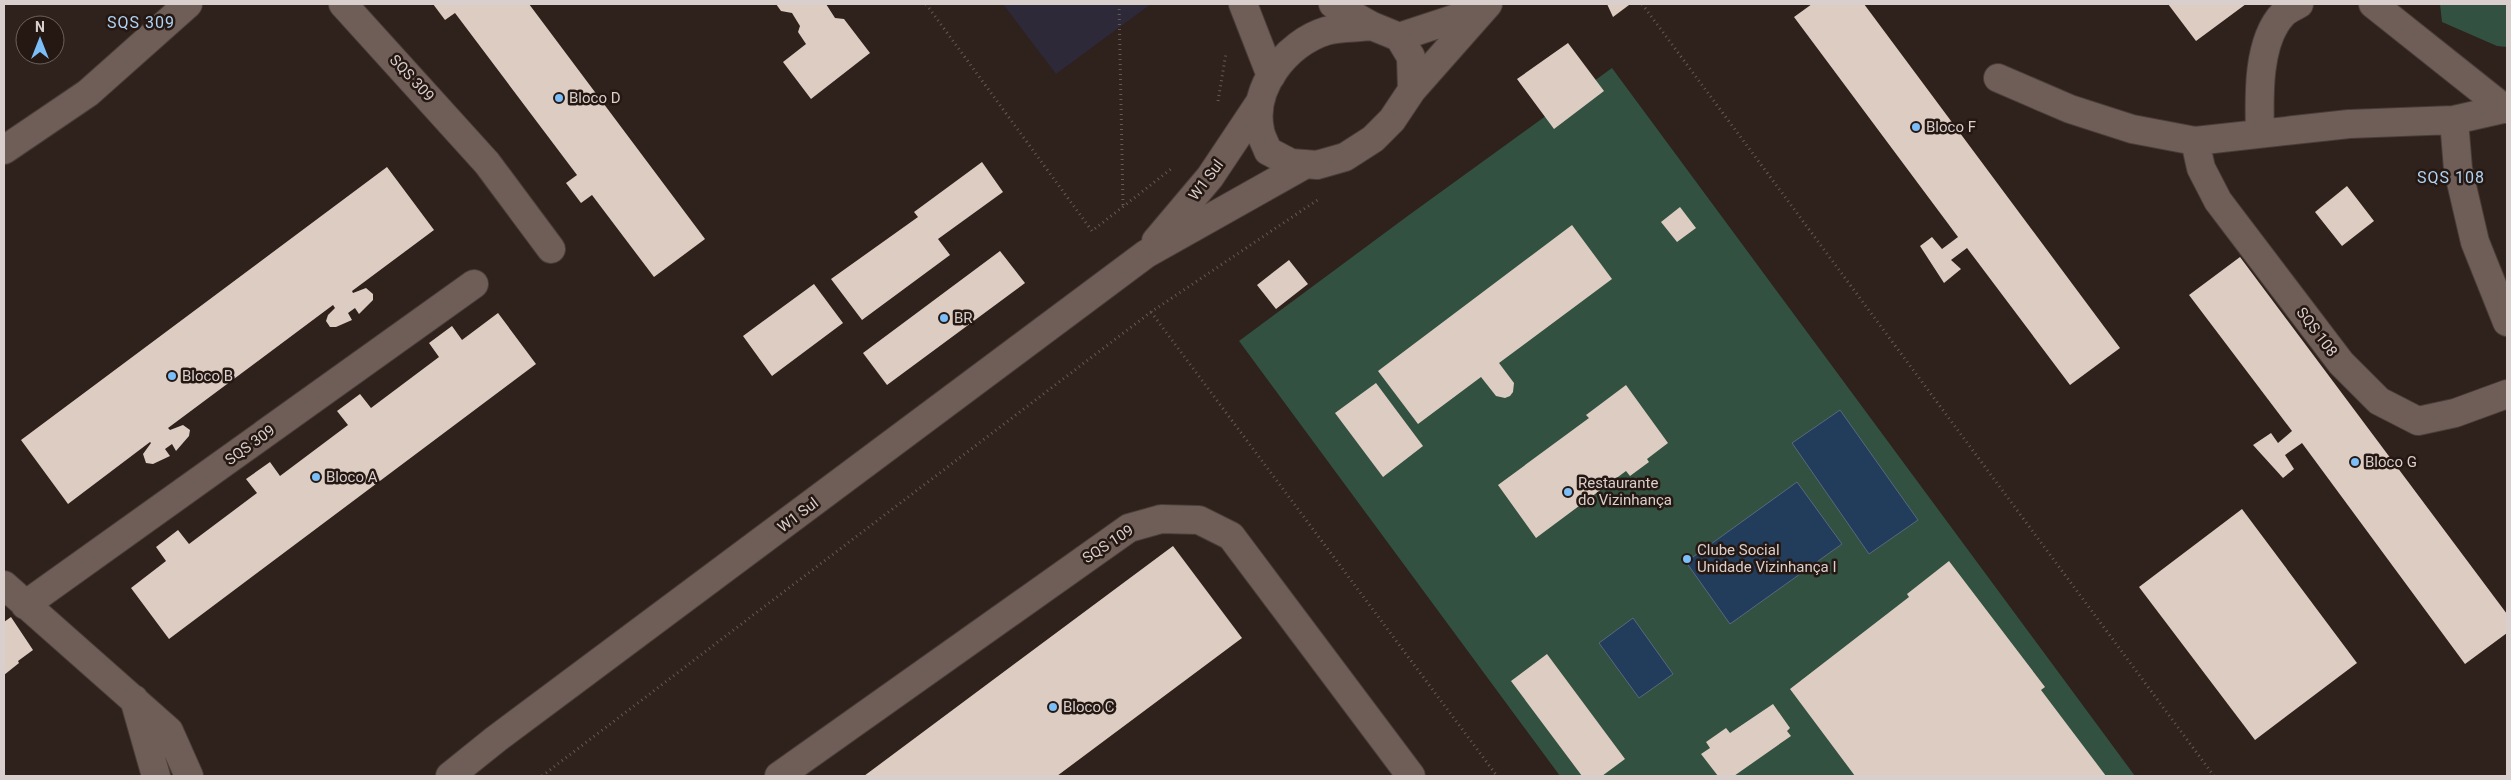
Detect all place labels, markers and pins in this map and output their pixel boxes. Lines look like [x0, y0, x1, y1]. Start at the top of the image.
place label: Bloco D [569, 89, 621, 107]
marker: Bloco D [553, 92, 565, 104]
place label: Bloco F [1926, 118, 1976, 136]
marker: Bloco F [1910, 121, 1922, 133]
place label: BR [954, 309, 973, 327]
marker: BR [938, 312, 950, 324]
place label: Bloco B [182, 367, 233, 385]
marker: Bloco B [166, 370, 178, 382]
place label: Bloco G [2365, 453, 2417, 471]
marker: Bloco G [2349, 456, 2361, 468]
place label: Bloco A [326, 468, 378, 486]
marker: Bloco A [310, 471, 322, 483]
place label: Restaurante do Vizinhança [1578, 474, 1672, 509]
marker: Restaurante do Vizinhança [1562, 486, 1574, 498]
place label: Clube Social Unidade Vizinhança I [1697, 541, 1837, 576]
marker: Clube Social Unidade Vizinhança I [1681, 553, 1693, 565]
place label: Bloco C [1063, 698, 1115, 716]
marker: Bloco C [1047, 701, 1059, 713]

